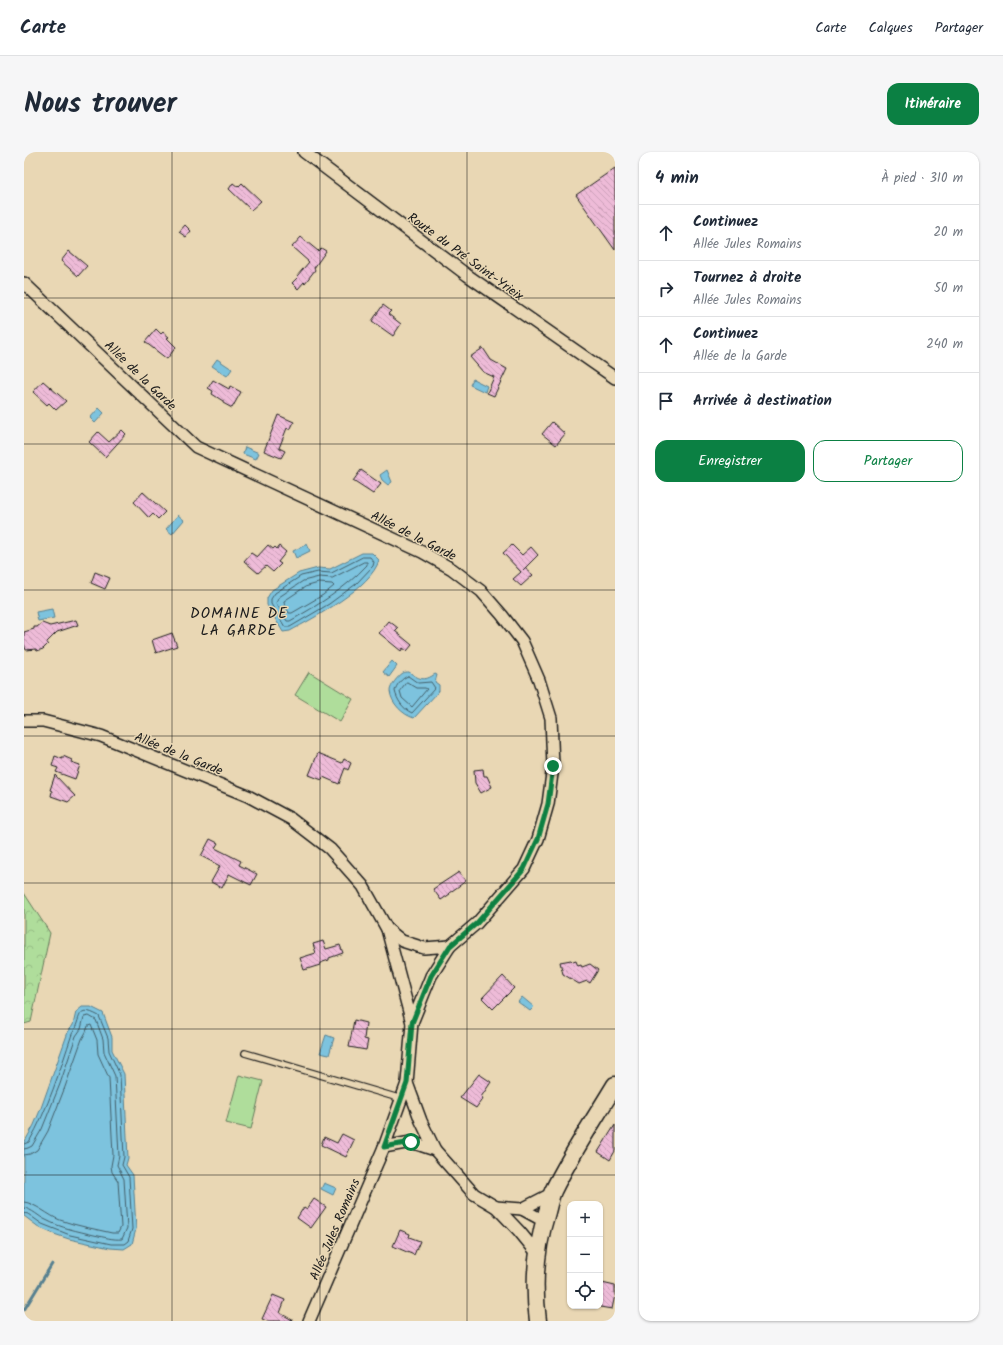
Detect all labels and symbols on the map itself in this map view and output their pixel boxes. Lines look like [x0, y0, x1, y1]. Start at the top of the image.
street label: Route du Pré Saint-Yrieix [403, 208, 528, 307]
street label: Allée de la Garde [99, 336, 181, 416]
street label: Allée de la Garde [367, 506, 460, 567]
district label: DOMAINE DE LA GARDE [190, 602, 288, 643]
street label: Allée de la Garde [131, 727, 226, 782]
route end [544, 757, 562, 775]
route start [402, 1133, 420, 1151]
street label: Allée Jules Romains [304, 1175, 366, 1284]

